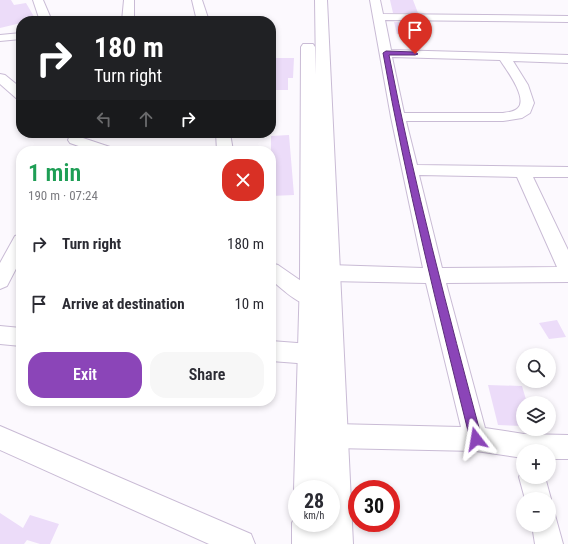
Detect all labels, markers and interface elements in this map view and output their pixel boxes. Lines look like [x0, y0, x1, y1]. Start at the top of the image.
pin [398, 13, 432, 54]
icon: arrive [404, 19, 426, 41]
text: 180 m [94, 31, 164, 64]
icon: right [28, 32, 80, 84]
text: Turn right [94, 65, 162, 86]
icon: left [93, 108, 115, 130]
icon: ahead [135, 108, 157, 130]
icon: right [177, 108, 199, 130]
text: 1 min [28, 159, 81, 187]
button: close [222, 159, 264, 201]
text: 190 m · 07:24 [28, 188, 98, 203]
icon: right [28, 233, 50, 255]
text: Turn right [62, 235, 121, 253]
text: 180 m [227, 235, 264, 253]
icon: arrive [28, 293, 50, 315]
text: Arrive at destination [62, 295, 185, 313]
text: 10 m [234, 295, 264, 313]
map controls [516, 348, 556, 532]
button: search [516, 348, 556, 388]
button: Exit [28, 352, 142, 398]
button: Share [150, 352, 264, 398]
button: layers [516, 396, 556, 436]
position arrow [455, 418, 497, 460]
button: + [516, 444, 556, 484]
speed limit sign: 30 [348, 480, 400, 532]
text: 28 [304, 489, 324, 513]
button: − [516, 492, 556, 532]
text: km/h [304, 510, 324, 521]

